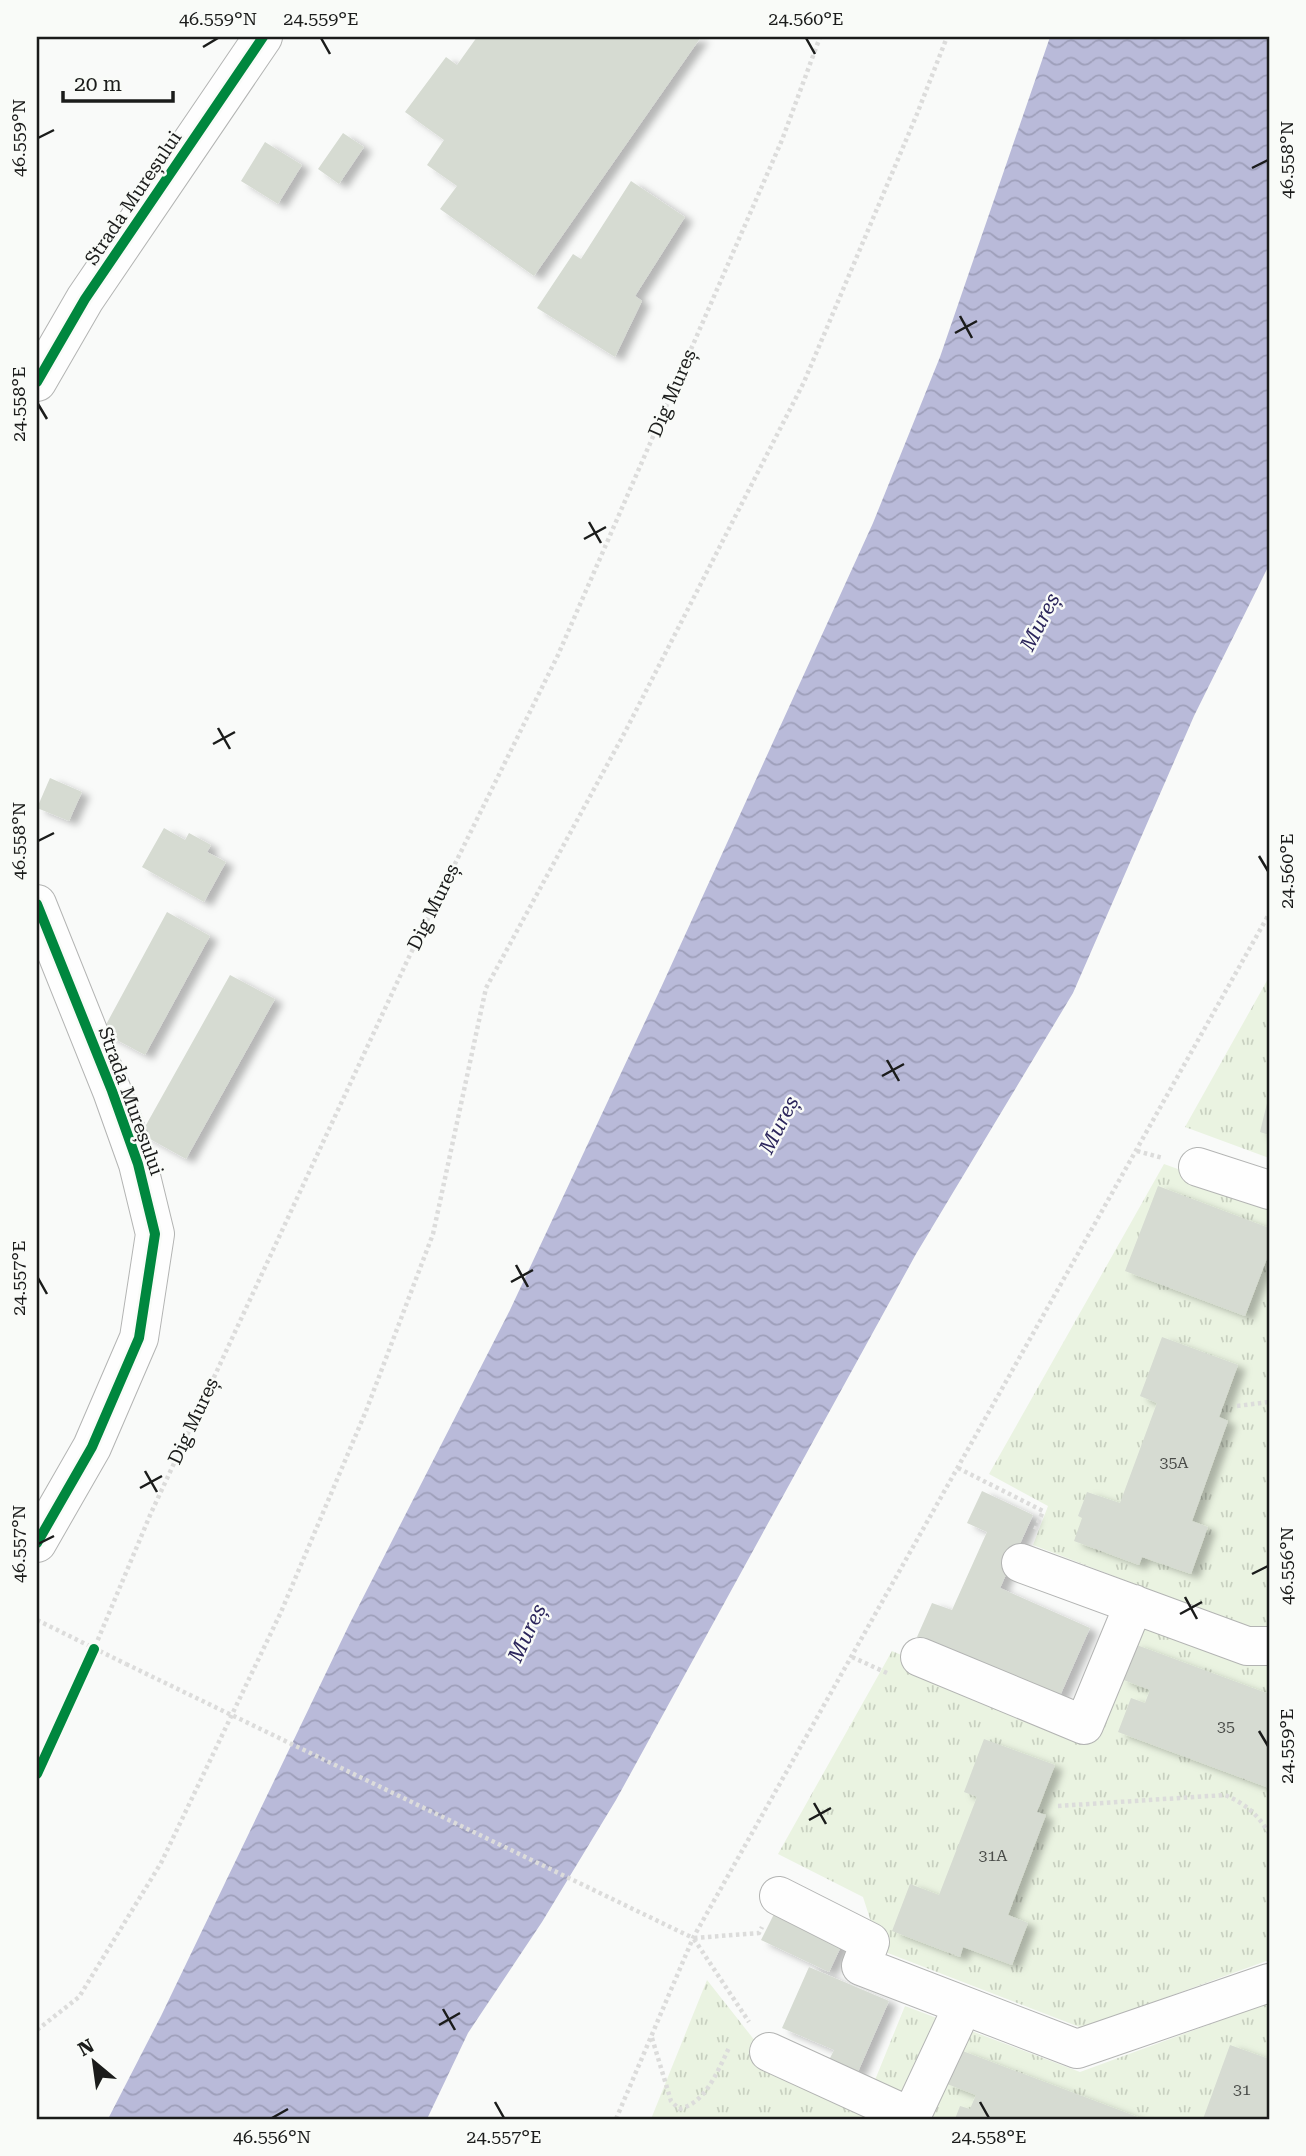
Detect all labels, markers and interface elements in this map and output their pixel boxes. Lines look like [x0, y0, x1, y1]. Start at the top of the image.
text: 46.559°N [179, 8, 257, 29]
text: 24.559°E [283, 8, 359, 29]
text: 24.560°E [768, 8, 844, 29]
scale bar [63, 60, 173, 104]
text: 20 m [74, 72, 122, 96]
text: 46.559°N [8, 99, 29, 177]
text: 46.558°N [1276, 121, 1297, 199]
street label: Strada Mureșului [80, 127, 188, 270]
street label: Dig Mureș [643, 346, 703, 441]
text: 24.558°E [8, 366, 29, 442]
water label: Mureș [1015, 589, 1067, 657]
text: 46.558°N [8, 802, 29, 880]
text: 24.560°E [1276, 833, 1297, 909]
street label: Dig Mureș [402, 860, 466, 955]
street label: Strada Mureșului [92, 1024, 169, 1179]
water label: Mureș [754, 1092, 806, 1160]
text: 24.557°E [8, 1240, 29, 1316]
street label: Dig Mureș [163, 1374, 225, 1469]
house number: 35A [1159, 1453, 1189, 1472]
text: 46.557°N [8, 1505, 29, 1583]
text: 46.556°N [1276, 1527, 1297, 1605]
water label: Mureș [503, 1600, 553, 1668]
text: 24.559°E [1276, 1708, 1297, 1784]
house number: 35 [1217, 1717, 1235, 1736]
house number: 31A [978, 1846, 1008, 1865]
north arrow [60, 2026, 130, 2096]
text: N [74, 2034, 98, 2061]
house number: 31 [1233, 2080, 1251, 2099]
text: 46.556°N [233, 2126, 311, 2147]
text: 24.557°E [466, 2126, 542, 2147]
text: 24.558°E [951, 2126, 1027, 2147]

